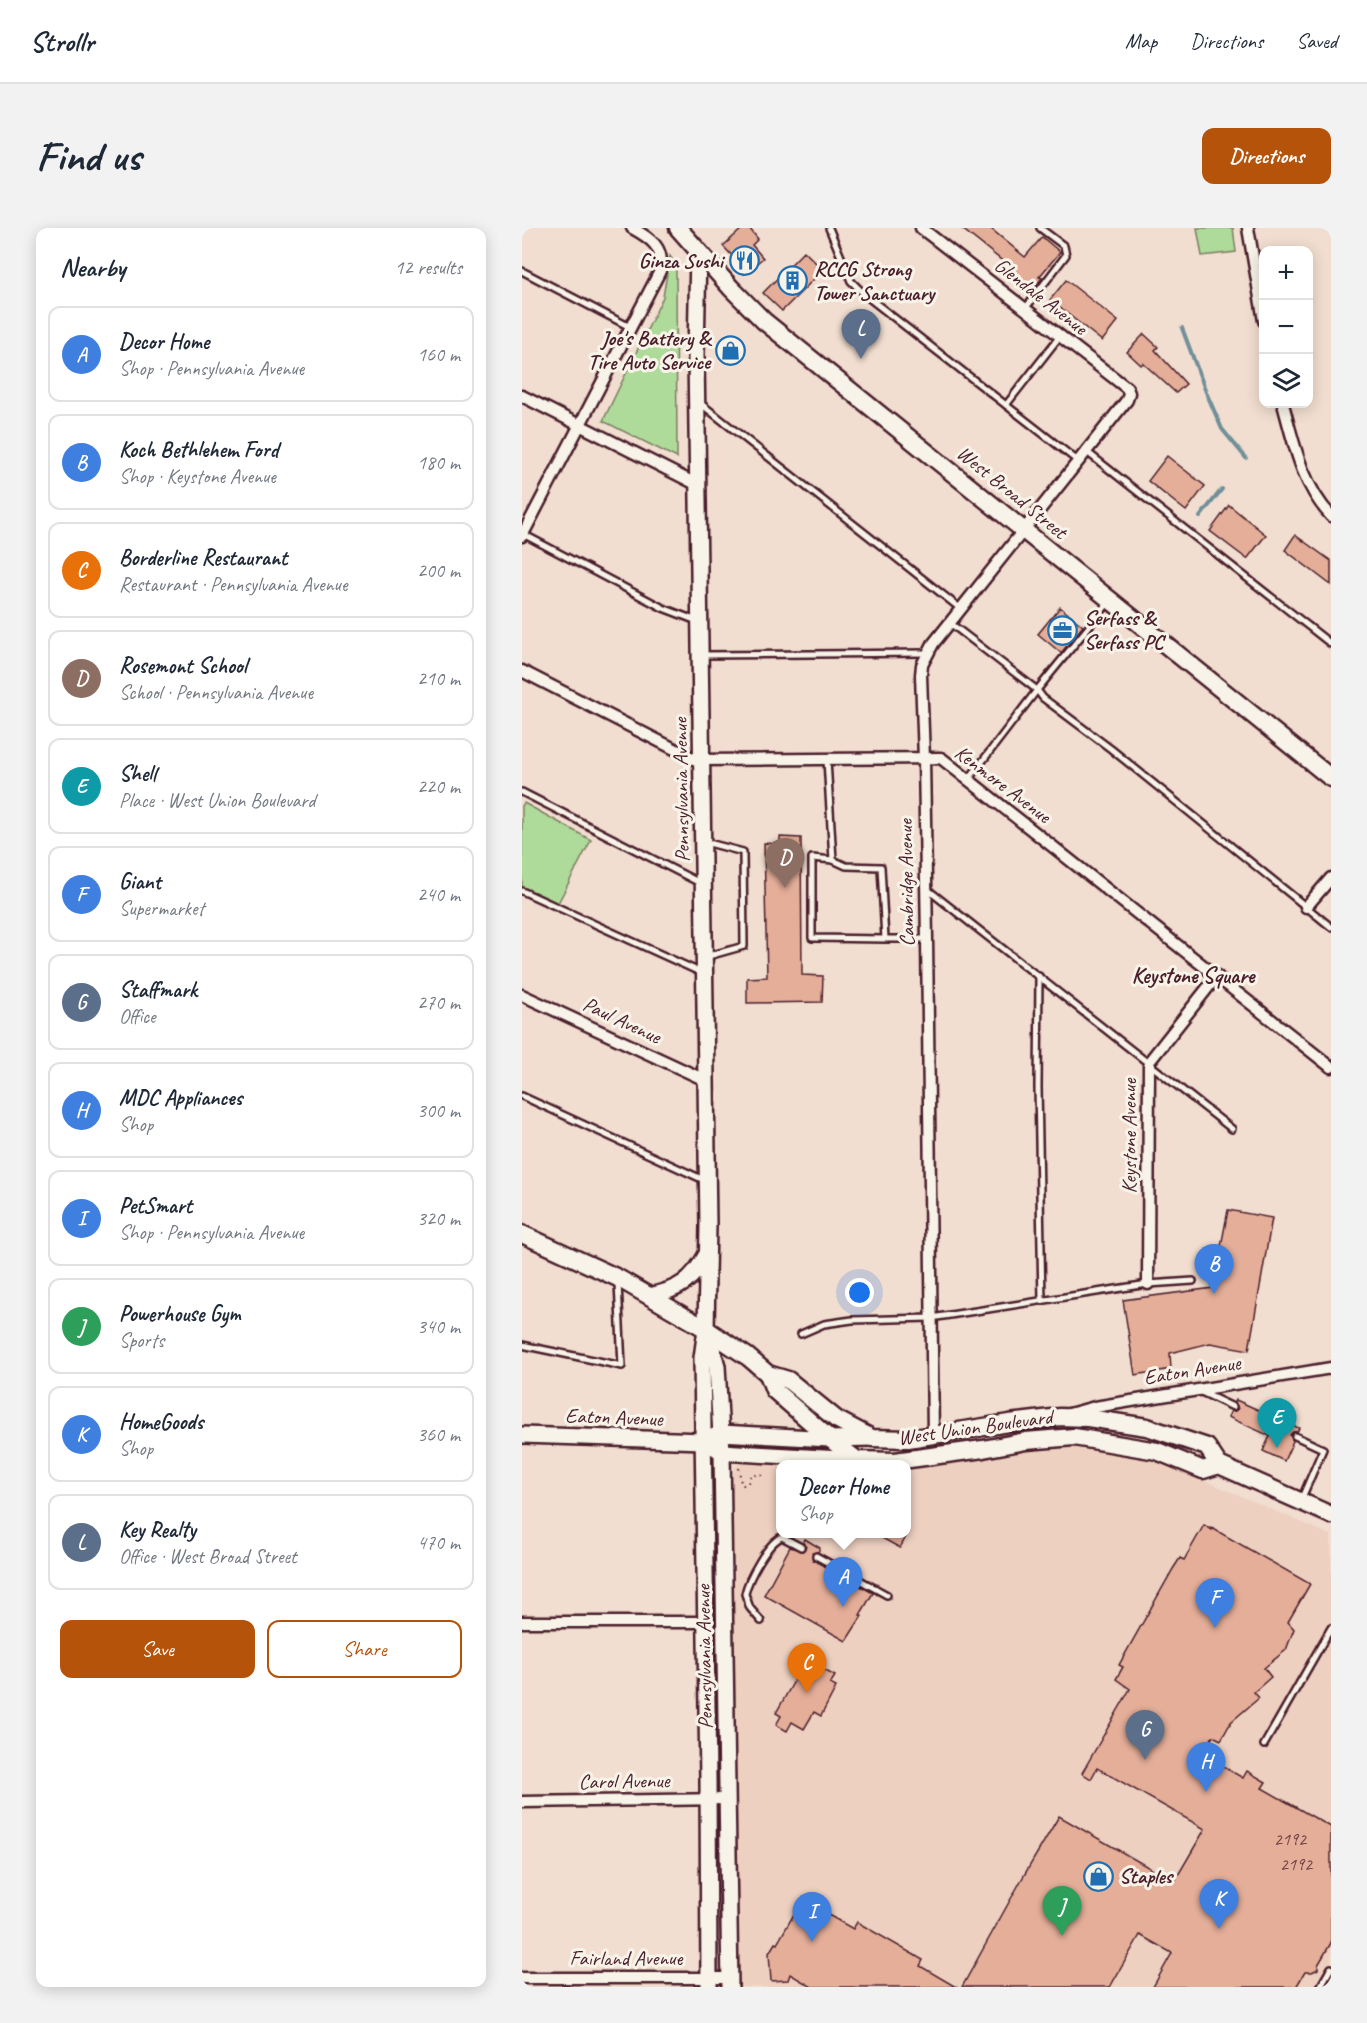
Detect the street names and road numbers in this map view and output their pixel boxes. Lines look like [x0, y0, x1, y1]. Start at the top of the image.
street label: Glendale Avenue [989, 252, 1094, 341]
street label: West Broad Street [952, 440, 1074, 546]
street label: Pennsylvania Avenue [667, 716, 695, 862]
street label: Kenmore Avenue [950, 739, 1057, 829]
street label: Cambridge Avenue [892, 818, 920, 947]
street label: Paul Avenue [579, 991, 666, 1050]
street label: Keystone Avenue [1116, 1077, 1142, 1193]
street label: Eaton Avenue [1142, 1349, 1243, 1390]
street label: Eaton Avenue [565, 1402, 664, 1432]
street label: West Union Boulevard [896, 1403, 1057, 1451]
street label: Pennsylvania Avenue [690, 1583, 718, 1729]
street label: Carol Avenue [578, 1767, 671, 1795]
street label: Fairland Avenue [570, 1945, 684, 1971]

